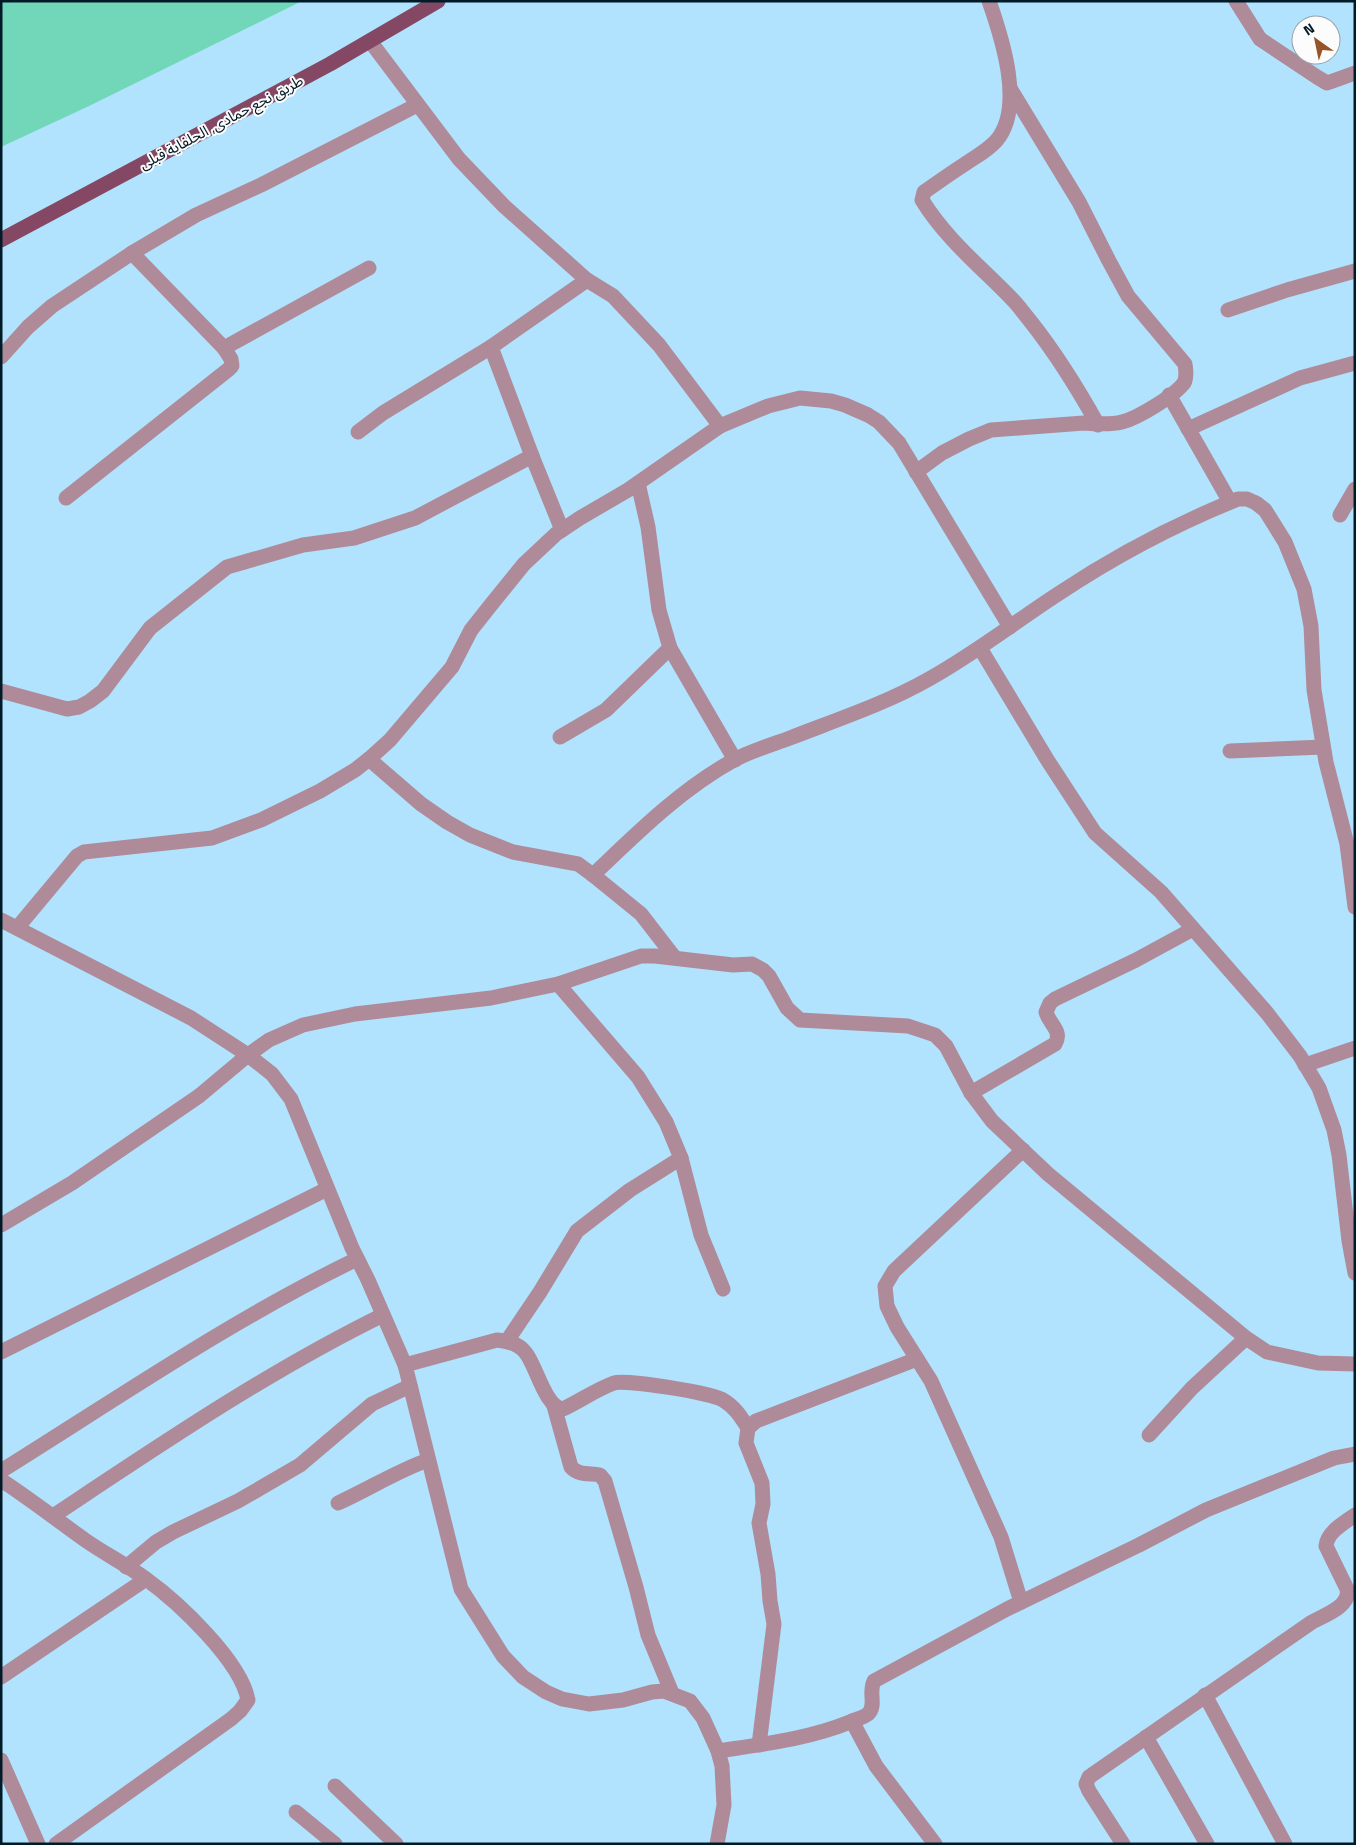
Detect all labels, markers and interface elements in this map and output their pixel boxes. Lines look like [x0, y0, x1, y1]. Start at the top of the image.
north arrow [1291, 15, 1341, 65]
text: N [1299, 17, 1318, 40]
street label: طريق نجع حمادى, الحلفاية قبلى [135, 69, 308, 176]

